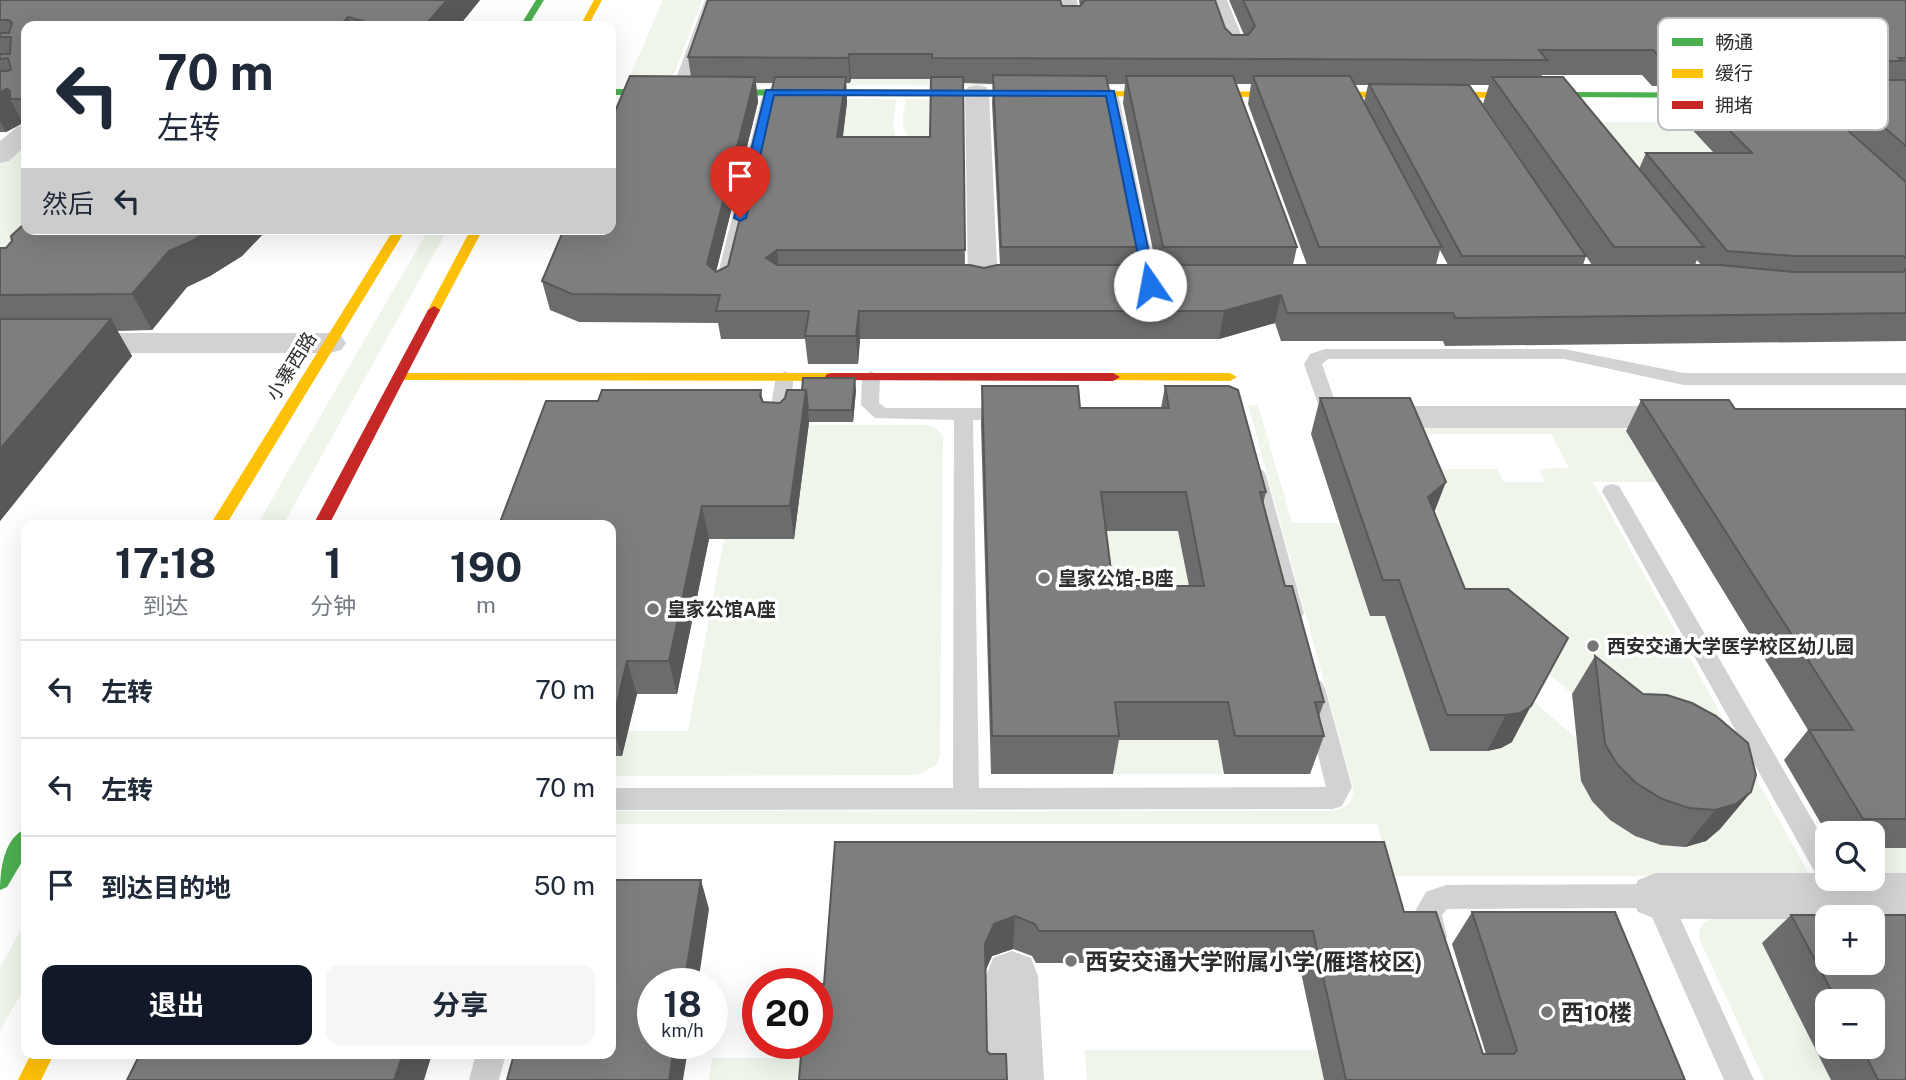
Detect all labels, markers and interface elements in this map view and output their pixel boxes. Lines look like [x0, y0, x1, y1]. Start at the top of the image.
legend [1658, 18, 1888, 130]
text: 畅通 [1715, 31, 1753, 53]
text: 70 m [157, 43, 274, 101]
icon: left [42, 49, 133, 140]
text: 缓行 [1715, 62, 1753, 84]
text: 拥堵 [1715, 94, 1753, 116]
text: 左转 [157, 109, 221, 146]
pin [710, 146, 770, 218]
icon: arrive [721, 157, 759, 195]
icon: left [108, 182, 146, 220]
text: 然后 [42, 188, 94, 219]
position arrow [1113, 248, 1187, 322]
street label: 小寨西路 [262, 328, 320, 404]
text: 17:18 [115, 538, 216, 587]
text: 1 [324, 538, 342, 587]
text: 190 [450, 542, 522, 591]
place label: 皇家公馆-B座 [1058, 567, 1173, 589]
marker: 皇家公馆-B座 [1036, 570, 1052, 586]
text: m [476, 591, 496, 618]
text: 到达 [143, 592, 189, 619]
text: 分钟 [310, 592, 356, 619]
place label: 皇家公馆A座 [667, 598, 776, 620]
marker: 皇家公馆A座 [645, 601, 661, 617]
place label: 西安交通大学医学校区幼儿园 [1607, 635, 1854, 657]
marker: 西安交通大学医学校区幼儿园 [1585, 638, 1601, 654]
icon: left [42, 670, 80, 708]
text: 70 m [535, 674, 595, 705]
text: 左转 [101, 676, 153, 707]
icon: left [42, 768, 80, 806]
text: 70 m [535, 772, 595, 803]
text: 左转 [101, 774, 153, 805]
map controls [1815, 821, 1885, 1059]
button: search [1815, 821, 1885, 891]
icon: arrive [42, 866, 80, 904]
text: 50 m [534, 870, 595, 901]
text: 到达目的地 [101, 872, 231, 903]
button: + [1815, 905, 1885, 975]
place label: 西安交通大学附属小学(雁塔校区) [1085, 948, 1422, 975]
marker: 西安交通大学附属小学(雁塔校区) [1063, 953, 1079, 969]
button: 退出 [42, 965, 312, 1045]
button: 分享 [326, 965, 595, 1045]
speed limit sign: 20 [742, 968, 833, 1059]
text: 18 [663, 984, 702, 1025]
button: − [1815, 989, 1885, 1059]
place label: 西10楼 [1561, 999, 1632, 1026]
marker: 西10楼 [1539, 1004, 1555, 1020]
text: km/h [661, 1020, 704, 1041]

